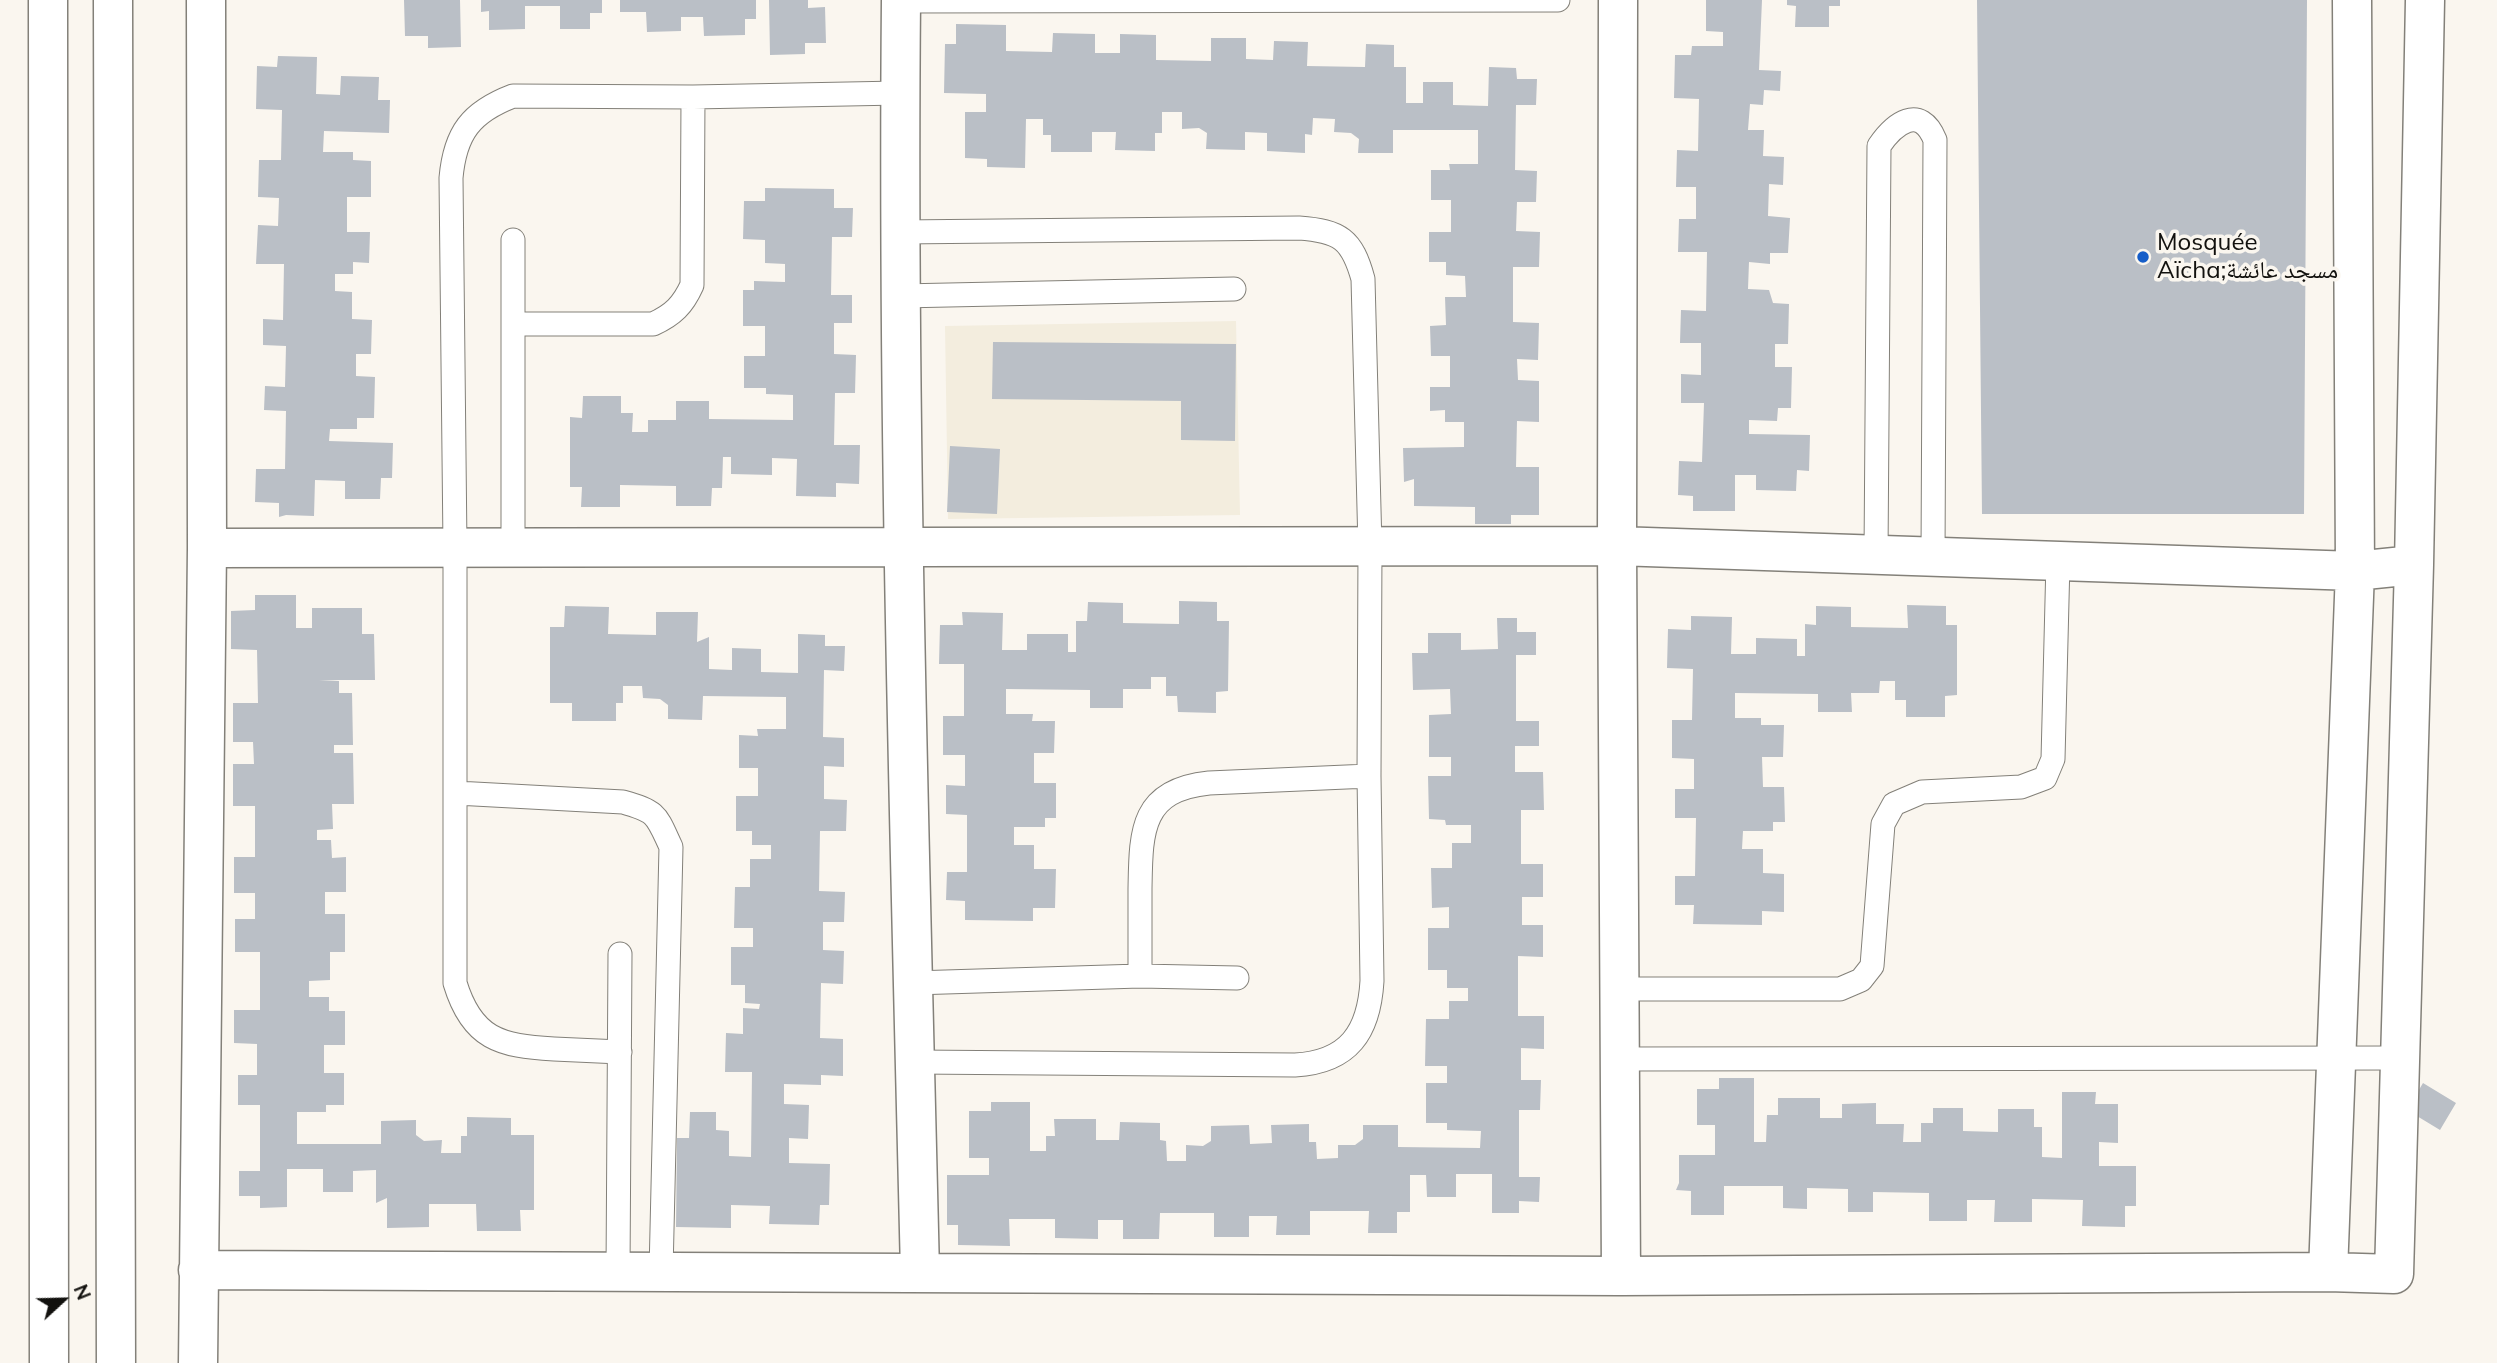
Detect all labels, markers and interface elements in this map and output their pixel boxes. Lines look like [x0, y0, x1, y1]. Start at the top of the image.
place label: Mosquée Aïcha;مسجد عائشة [2157, 229, 2338, 285]
marker: Mosquée Aïcha;مسجد عائشة [2135, 249, 2151, 265]
north arrow [28, 1265, 98, 1335]
text: N [69, 1281, 96, 1303]

